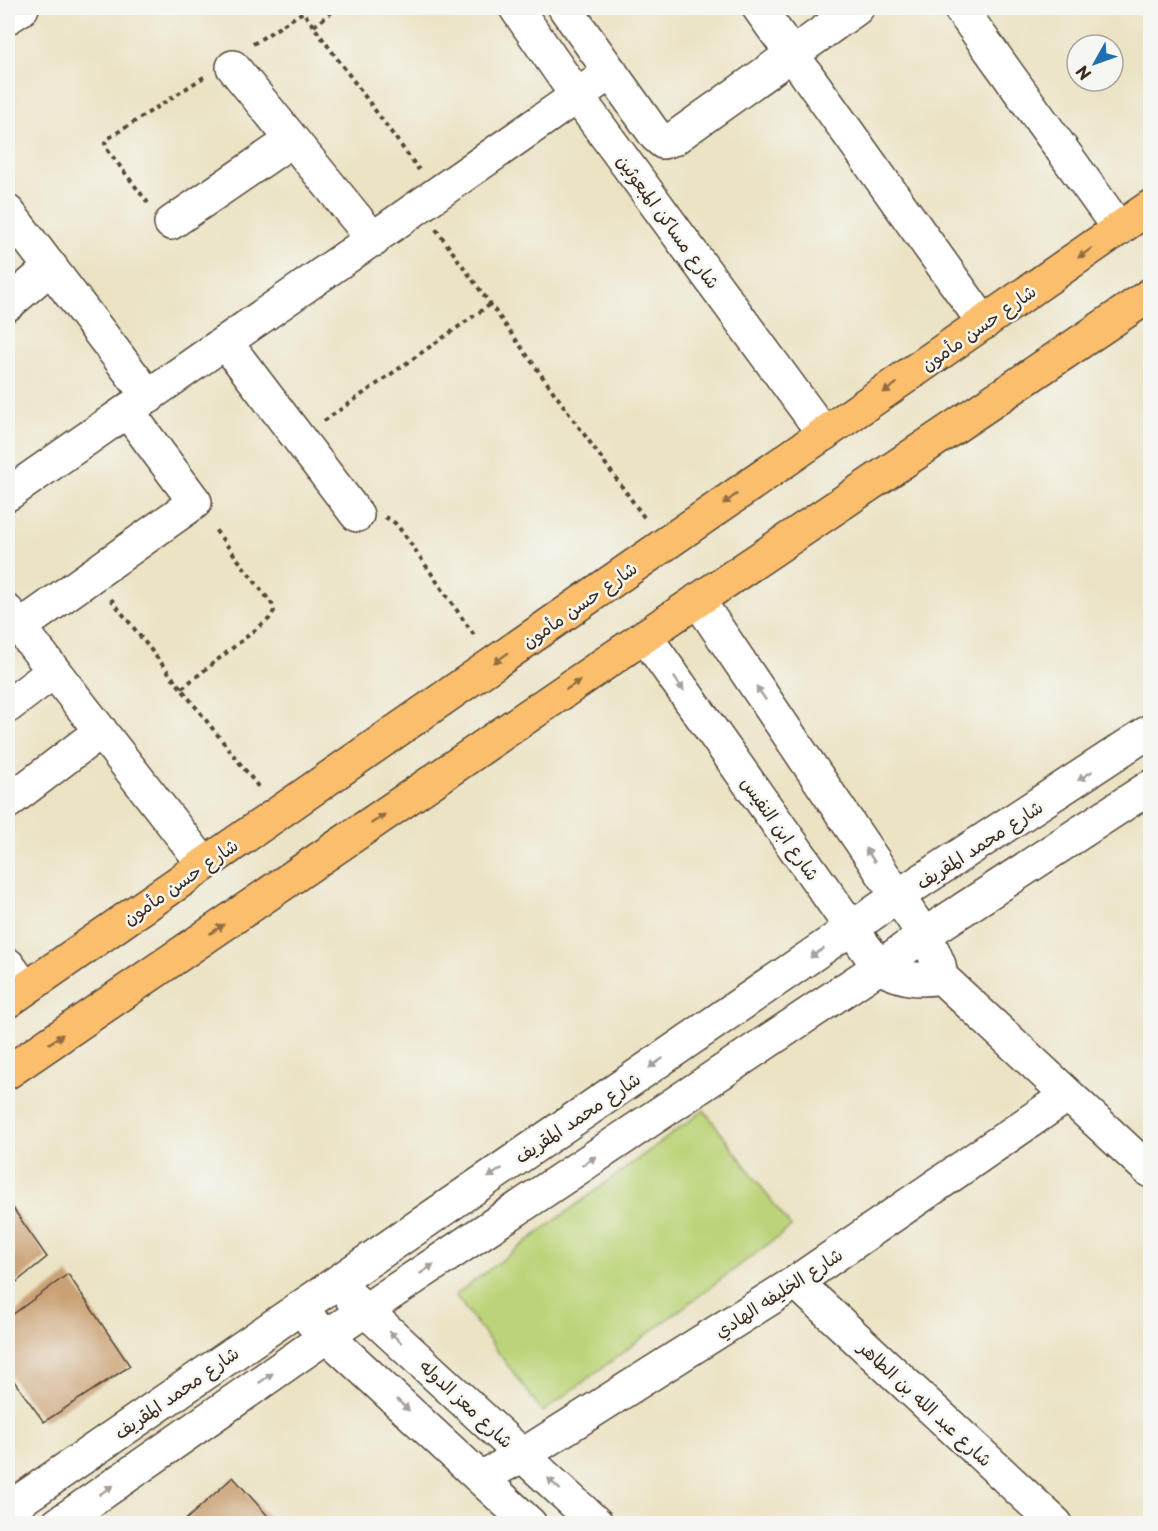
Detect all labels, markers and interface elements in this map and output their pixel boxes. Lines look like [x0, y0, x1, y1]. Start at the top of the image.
north arrow [1065, 33, 1125, 93]
text: N [1069, 61, 1096, 86]
street label: شارع مساكن المبعوثين [611, 148, 727, 294]
one-way arrow [1078, 247, 1094, 259]
street label: شارع حسن مأمون [915, 277, 1041, 377]
one-way arrow [883, 382, 899, 394]
one-way arrow [723, 493, 739, 505]
street label: شارع حسن مأمون [516, 554, 642, 654]
one-way arrow [493, 652, 509, 663]
one-way arrow [673, 676, 684, 692]
one-way arrow [565, 679, 581, 691]
one-way arrow [756, 685, 767, 701]
street label: شارع ابن النفيس [735, 770, 827, 886]
one-way arrow [1076, 770, 1093, 781]
street label: شارع محمد المقريف [910, 793, 1048, 895]
one-way arrow [369, 813, 385, 825]
street label: شارع حسن مأمون [117, 831, 243, 931]
one-way arrow [864, 847, 876, 863]
one-way arrow [208, 923, 224, 935]
one-way arrow [809, 947, 825, 958]
one-way arrow [47, 1033, 63, 1045]
one-way arrow [648, 1057, 664, 1068]
street label: شارع محمد المقريف [509, 1065, 645, 1169]
one-way arrow [581, 1155, 597, 1167]
one-way arrow [488, 1167, 504, 1179]
street label: شارع الخليفه الهادي [709, 1240, 848, 1344]
one-way arrow [419, 1264, 436, 1275]
one-way arrow [389, 1331, 403, 1345]
street label: شارع عبد الله بن الطاهر [852, 1332, 999, 1472]
street label: شارع محمد المقريف [108, 1339, 244, 1445]
street label: شارع معز الدوله [414, 1352, 520, 1454]
one-way arrow [257, 1372, 273, 1384]
one-way arrow [395, 1398, 410, 1412]
one-way arrow [547, 1478, 562, 1491]
one-way arrow [97, 1484, 113, 1496]

